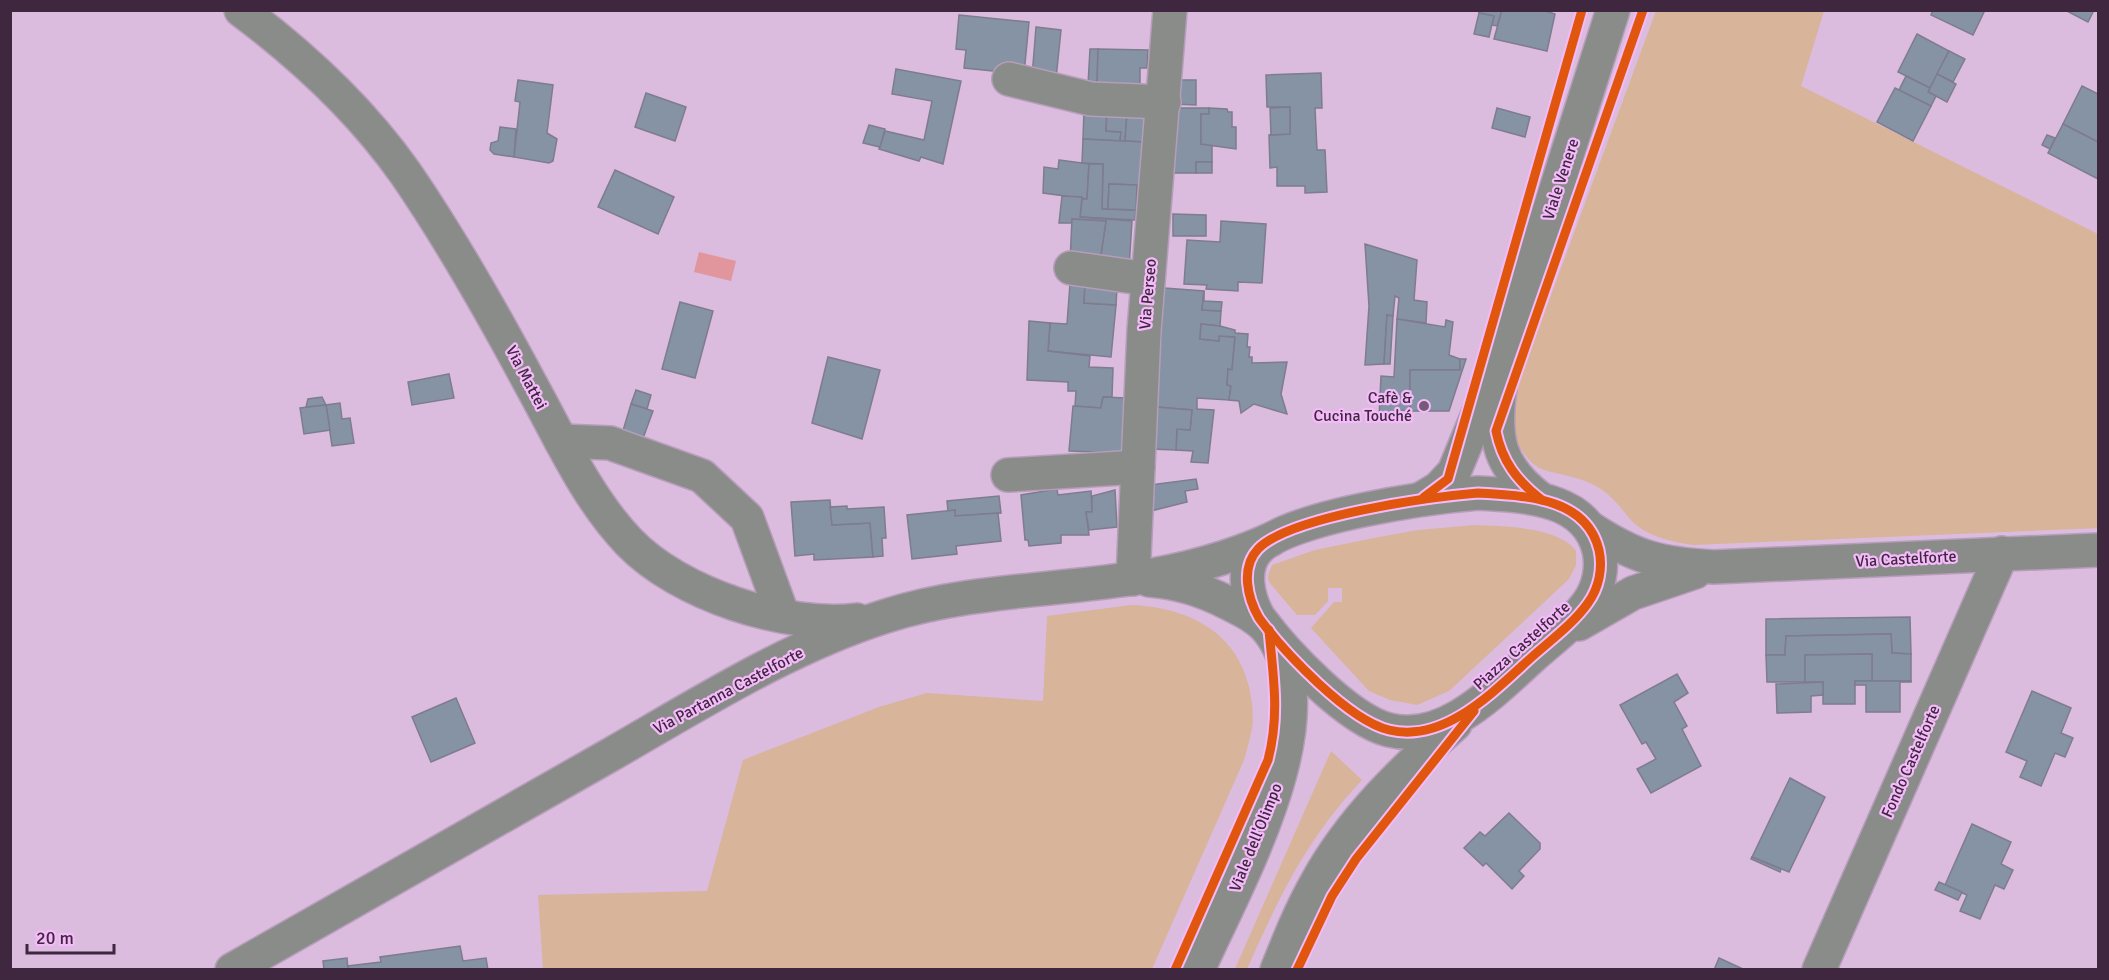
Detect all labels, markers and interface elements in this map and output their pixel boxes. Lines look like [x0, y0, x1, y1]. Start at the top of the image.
street label: Viale Venere [1538, 136, 1584, 223]
street label: Via Perseo [1135, 258, 1161, 330]
street label: Via Mattei [501, 342, 551, 413]
place label: Cafè & Cucina Touché [1313, 388, 1412, 426]
marker: Cafè & Cucina Touché [1417, 399, 1431, 413]
street label: Via Castelforte [1855, 546, 1957, 572]
street label: Piazza Castelforte [1469, 597, 1574, 694]
street label: Via Partanna Castelforte [650, 643, 807, 739]
street label: Fondo Castelforte [1877, 702, 1945, 821]
street label: Viale dell'Olimpo [1225, 780, 1287, 895]
scale bar [27, 917, 114, 955]
text: 20 m [36, 927, 74, 949]

